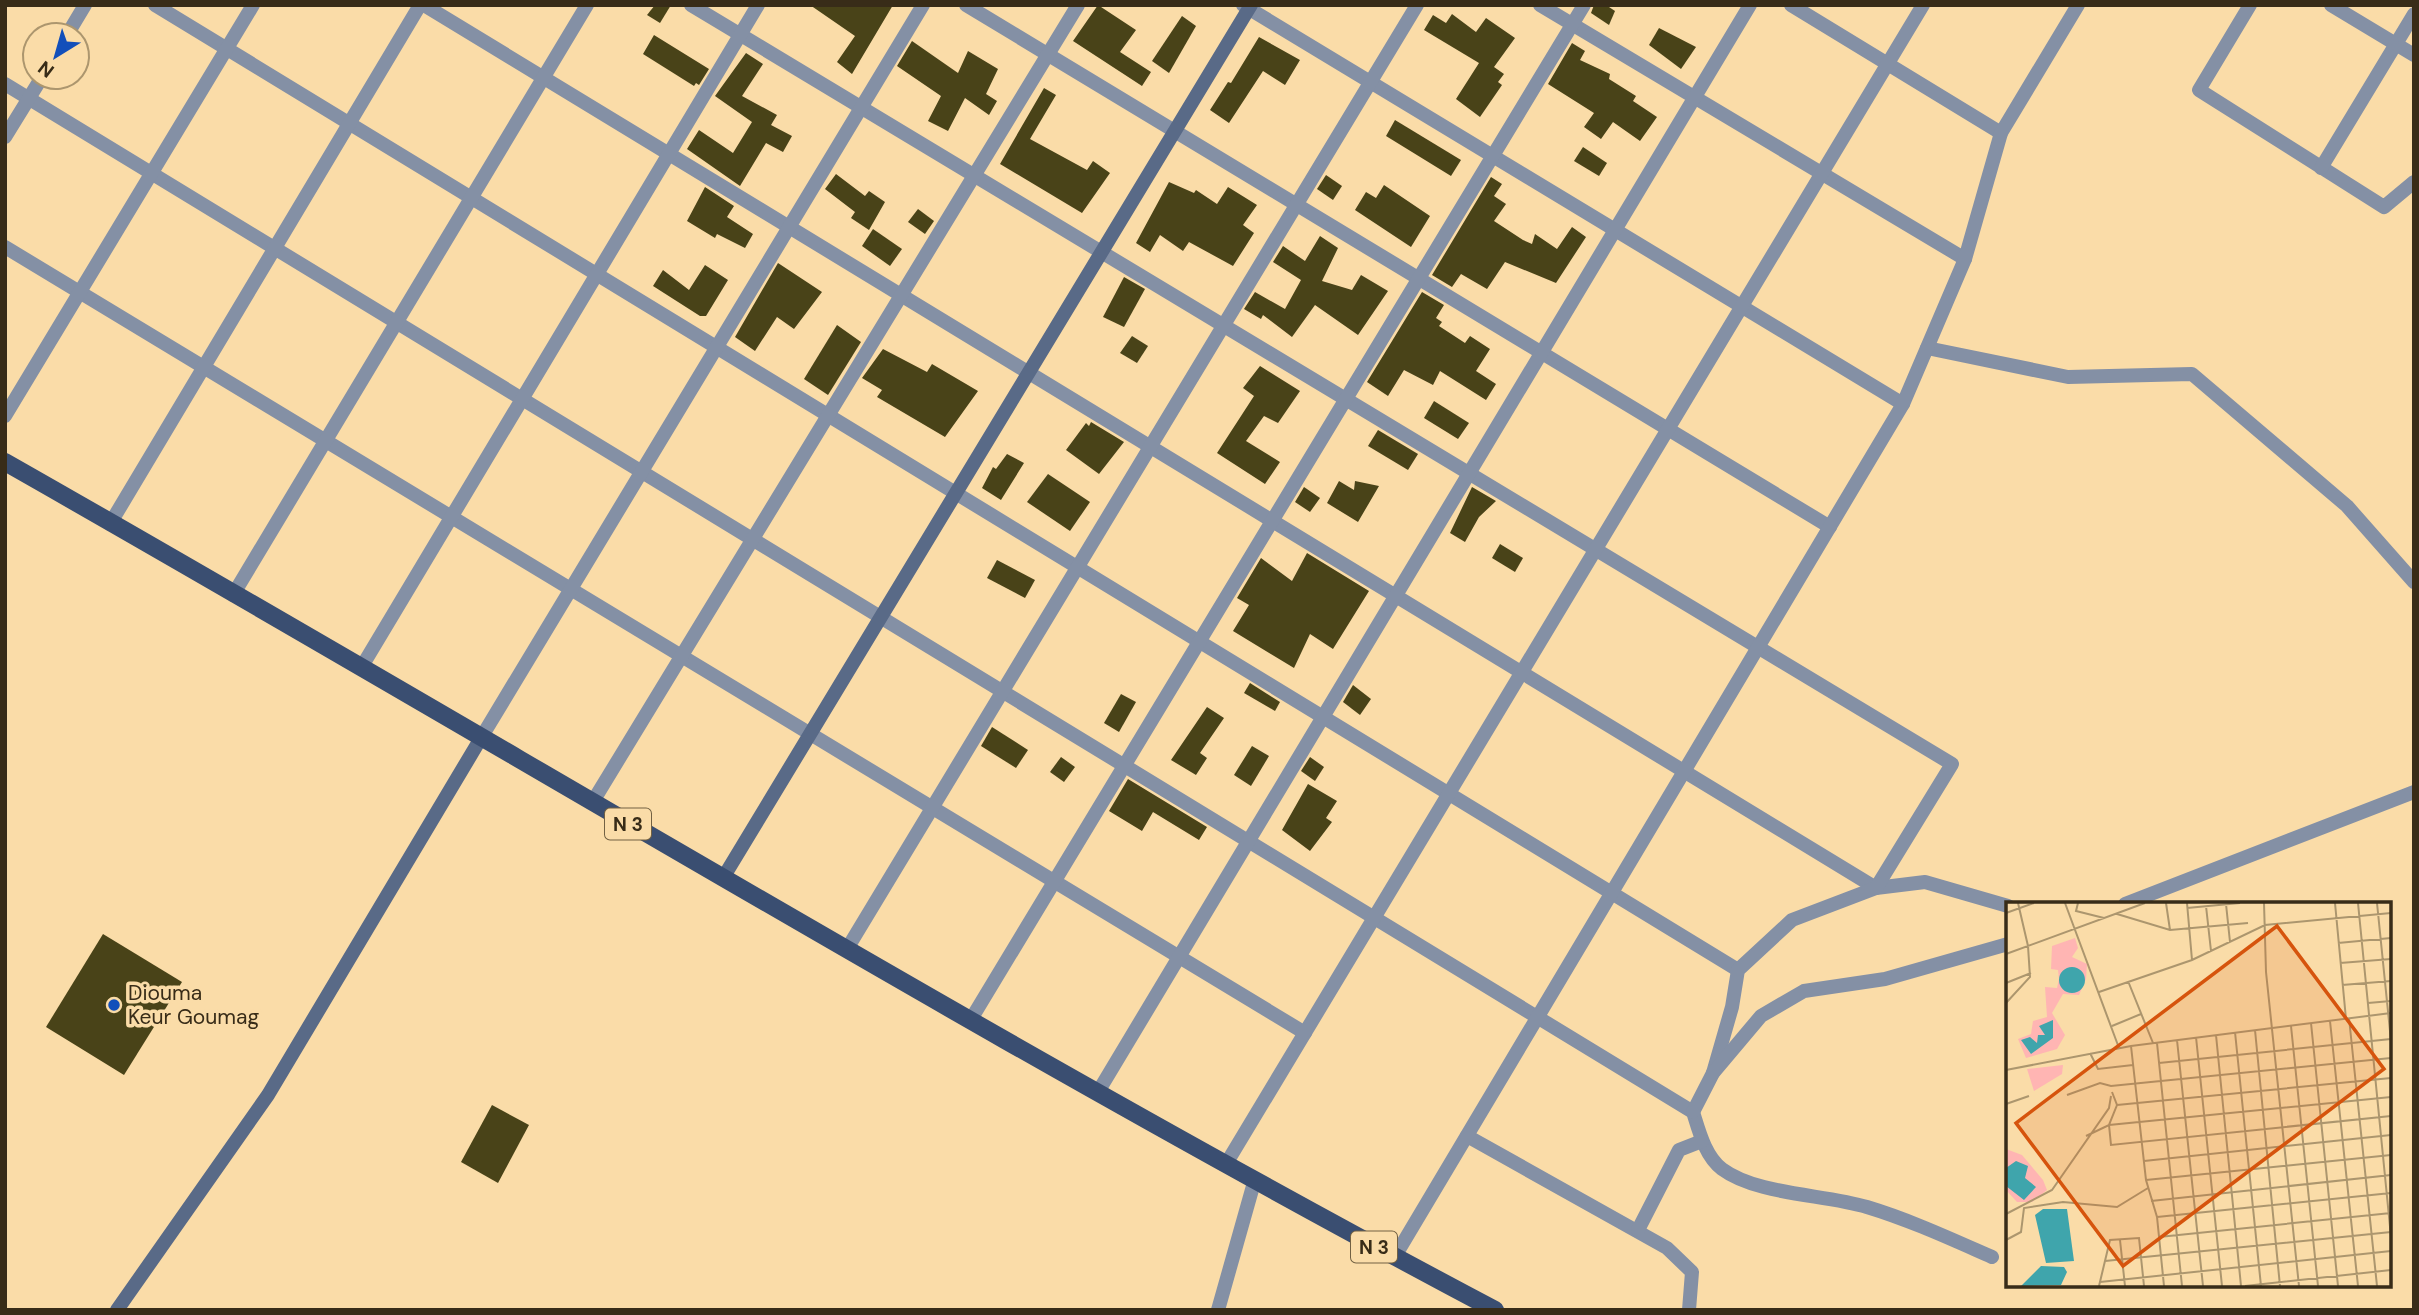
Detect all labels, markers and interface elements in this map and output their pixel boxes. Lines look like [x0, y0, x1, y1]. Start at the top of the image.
north arrow [21, 21, 91, 91]
text: N [33, 55, 59, 83]
road number: N 3 [605, 808, 651, 839]
inset map [2006, 902, 2391, 1287]
place label: Diouma Keur Goumag [128, 979, 259, 1031]
marker: Diouma Keur Goumag [106, 997, 122, 1013]
road number: N 3 [1351, 1232, 1397, 1262]

